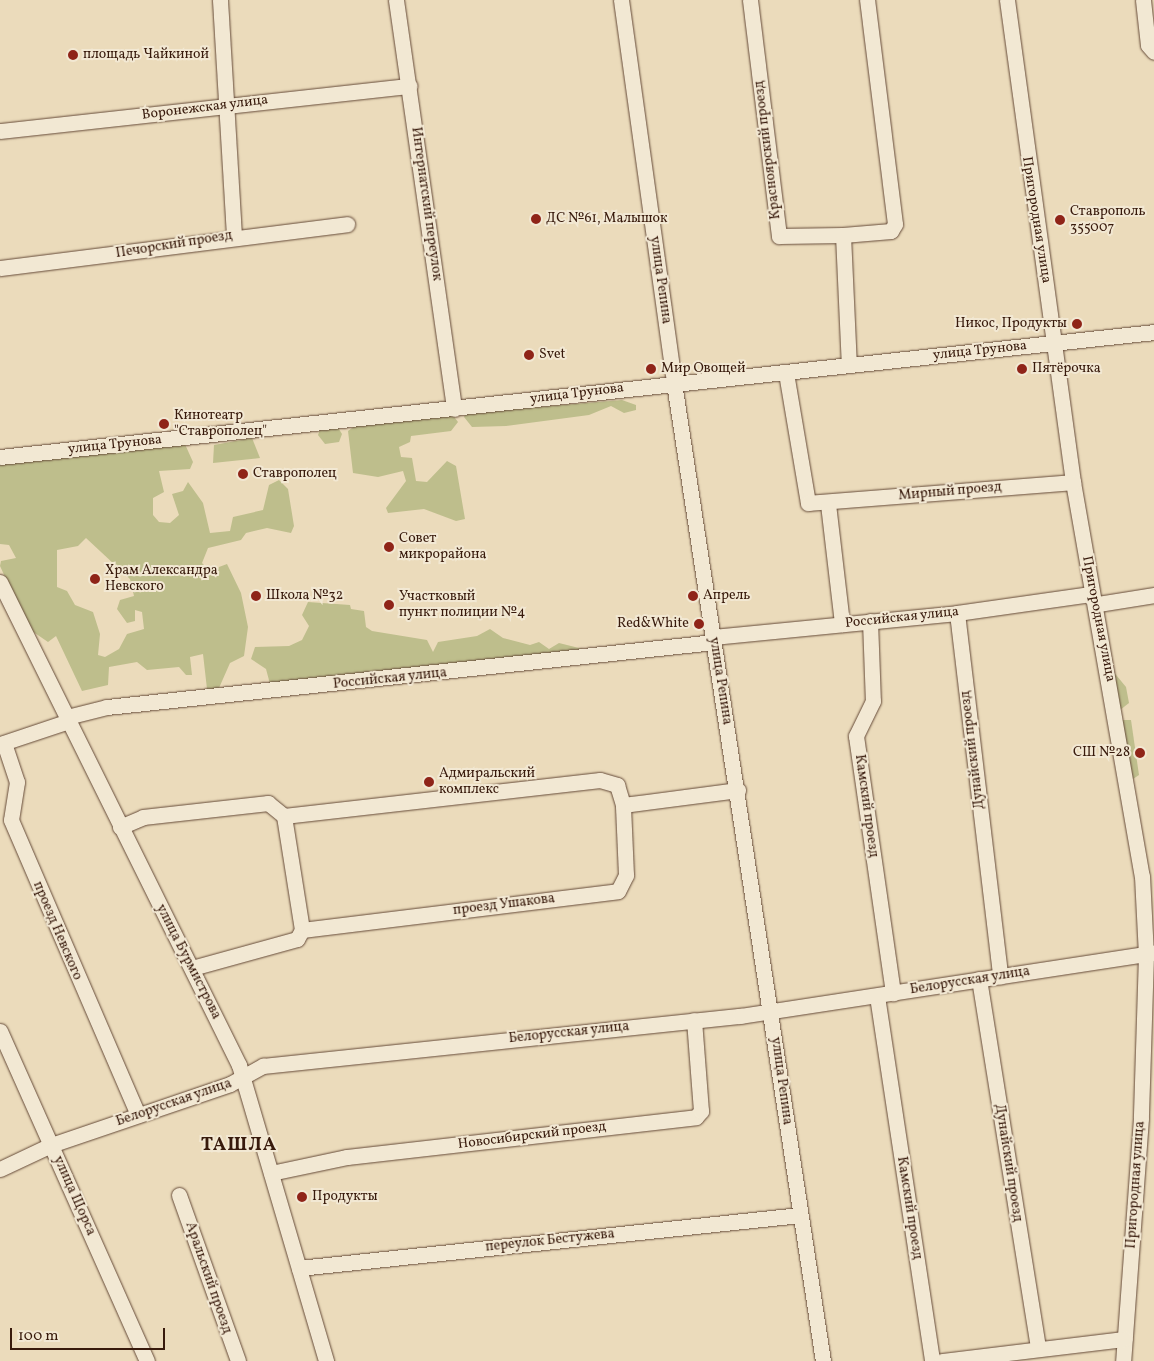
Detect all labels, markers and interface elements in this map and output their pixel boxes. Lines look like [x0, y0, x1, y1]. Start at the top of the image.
place label: площадь Чайкиной [83, 47, 209, 63]
marker: площадь Чайкиной [67, 49, 79, 61]
street label: Красноярский проезд [751, 80, 785, 220]
street label: Воронежская улица [141, 92, 269, 124]
street label: Интернатский переулок [407, 126, 445, 282]
street label: Пригородная улица [1018, 155, 1054, 285]
place label: Ставрополь 355007 [1070, 204, 1146, 236]
place label: ДС №61, Малышок [546, 211, 667, 227]
marker: ДС №61, Малышок [530, 213, 542, 225]
marker: Ставрополь 355007 [1054, 214, 1066, 226]
street label: Печорский проезд [114, 227, 234, 263]
street label: улица Репина [646, 235, 674, 325]
place label: Никос, Продукты [955, 316, 1067, 332]
marker: Никос, Продукты [1071, 318, 1083, 330]
street label: улица Трунова [932, 338, 1028, 364]
place label: Svet [539, 347, 566, 363]
marker: Svet [523, 349, 535, 361]
place label: Мир Овощей [661, 361, 745, 377]
place label: Пятёрочка [1032, 361, 1101, 377]
marker: Мир Овощей [645, 363, 657, 375]
marker: Пятёрочка [1016, 363, 1028, 375]
street label: улица Трунова [529, 380, 625, 408]
place label: Кинотеатр "Ставрополец" [174, 408, 267, 441]
marker: Кинотеатр "Ставрополец" [158, 418, 170, 430]
street label: улица Трунова [67, 432, 163, 458]
place label: Ставрополец [253, 466, 337, 482]
marker: Ставрополец [237, 468, 249, 480]
street label: Мирный проезд [898, 479, 1002, 505]
place label: Совет микрорайона [399, 531, 487, 564]
marker: Совет микрорайона [383, 541, 395, 553]
street label: Пригородная улица [1078, 554, 1118, 684]
place label: Храм Александра Невского [105, 563, 218, 596]
marker: Храм Александра Невского [89, 573, 101, 585]
place label: Школа №32 [266, 588, 343, 604]
place label: Апрель [703, 588, 750, 604]
place label: Участковый пункт полиции №4 [399, 589, 525, 622]
marker: Школа №32 [250, 590, 262, 602]
marker: Апрель [687, 590, 699, 602]
marker: Участковый пункт полиции №4 [383, 599, 395, 611]
street label: Российская улица [844, 604, 960, 632]
place label: Red&White [617, 616, 689, 632]
marker: Red&White [693, 618, 705, 630]
street label: улица Репина [705, 636, 735, 726]
street label: Российская улица [332, 665, 448, 693]
street label: Дунайский проезд [957, 690, 989, 810]
place label: СШ №28 [1073, 745, 1130, 761]
marker: СШ №28 [1134, 747, 1146, 759]
street label: Камский проезд [850, 753, 882, 859]
place label: Адмиральский комплекс [439, 766, 535, 799]
marker: Адмиральский комплекс [423, 776, 435, 788]
street label: проезд Невского [29, 879, 85, 983]
street label: проезд Ушакова [452, 890, 556, 920]
street label: улица Бурмистрова [152, 902, 224, 1022]
street label: Белорусская улица [909, 963, 1031, 999]
street label: Белорусская улица [508, 1018, 630, 1048]
street label: улица Репина [767, 1036, 795, 1126]
street label: Белорусская улица [114, 1075, 234, 1131]
street label: Дунайский проезд [990, 1103, 1026, 1223]
street label: Новосибирский проезд [457, 1119, 607, 1153]
street label: Пригородная улица [1123, 1120, 1149, 1250]
district label: ТАШЛА [200, 1135, 278, 1157]
street label: улица Щорса [49, 1154, 99, 1238]
street label: Камский проезд [893, 1155, 925, 1261]
place label: Продукты [312, 1189, 378, 1205]
marker: Продукты [296, 1191, 308, 1203]
street label: Аральский проезд [181, 1220, 235, 1336]
street label: переулок Бестужева [485, 1226, 615, 1256]
scale bar [12, 1318, 168, 1350]
text: 100 m [18, 1326, 58, 1347]

